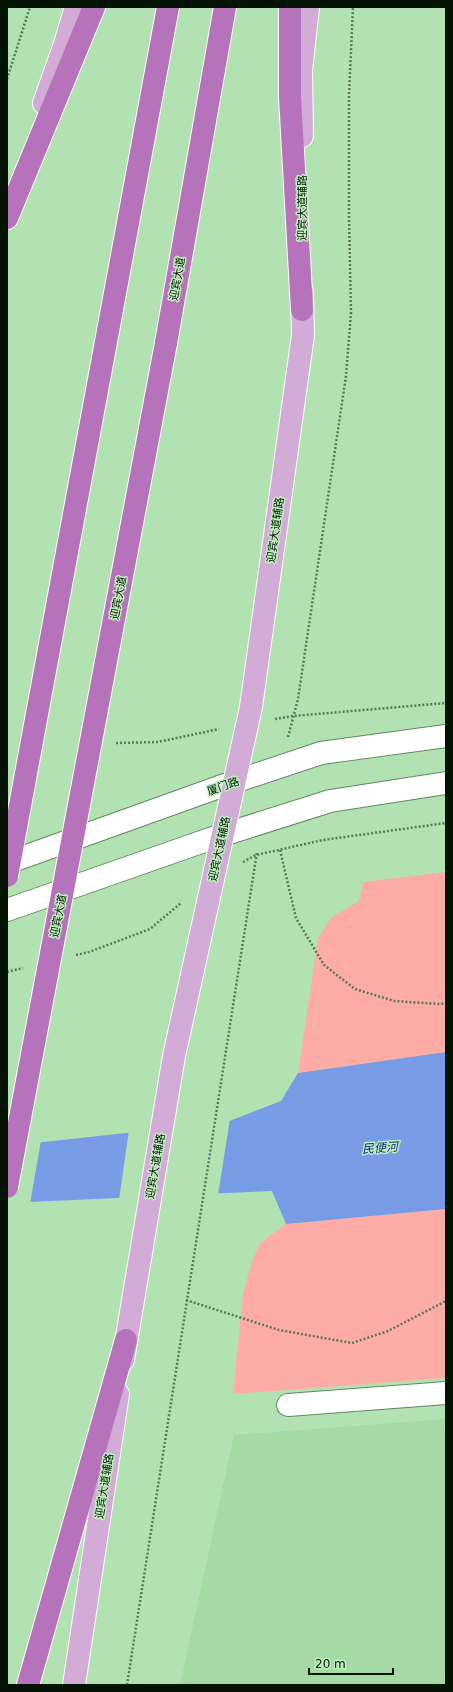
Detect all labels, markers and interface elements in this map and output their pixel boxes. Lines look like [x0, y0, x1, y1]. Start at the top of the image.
street label: 迎宾大道辅路 [296, 175, 309, 241]
street label: 迎宾大道 [167, 256, 188, 302]
street label: 迎宾大道辅路 [264, 496, 287, 564]
street label: 迎宾大道 [108, 575, 129, 621]
street label: 厦门路 [205, 775, 241, 798]
street label: 迎宾大道辅路 [206, 815, 233, 883]
street label: 迎宾大道 [48, 893, 69, 939]
street label: 迎宾大道辅路 [143, 1132, 168, 1200]
water label: 民便河 [362, 1140, 400, 1156]
street label: 迎宾大道辅路 [93, 1452, 116, 1520]
scale bar [309, 1650, 393, 1676]
text: 20 m [315, 1657, 346, 1671]

